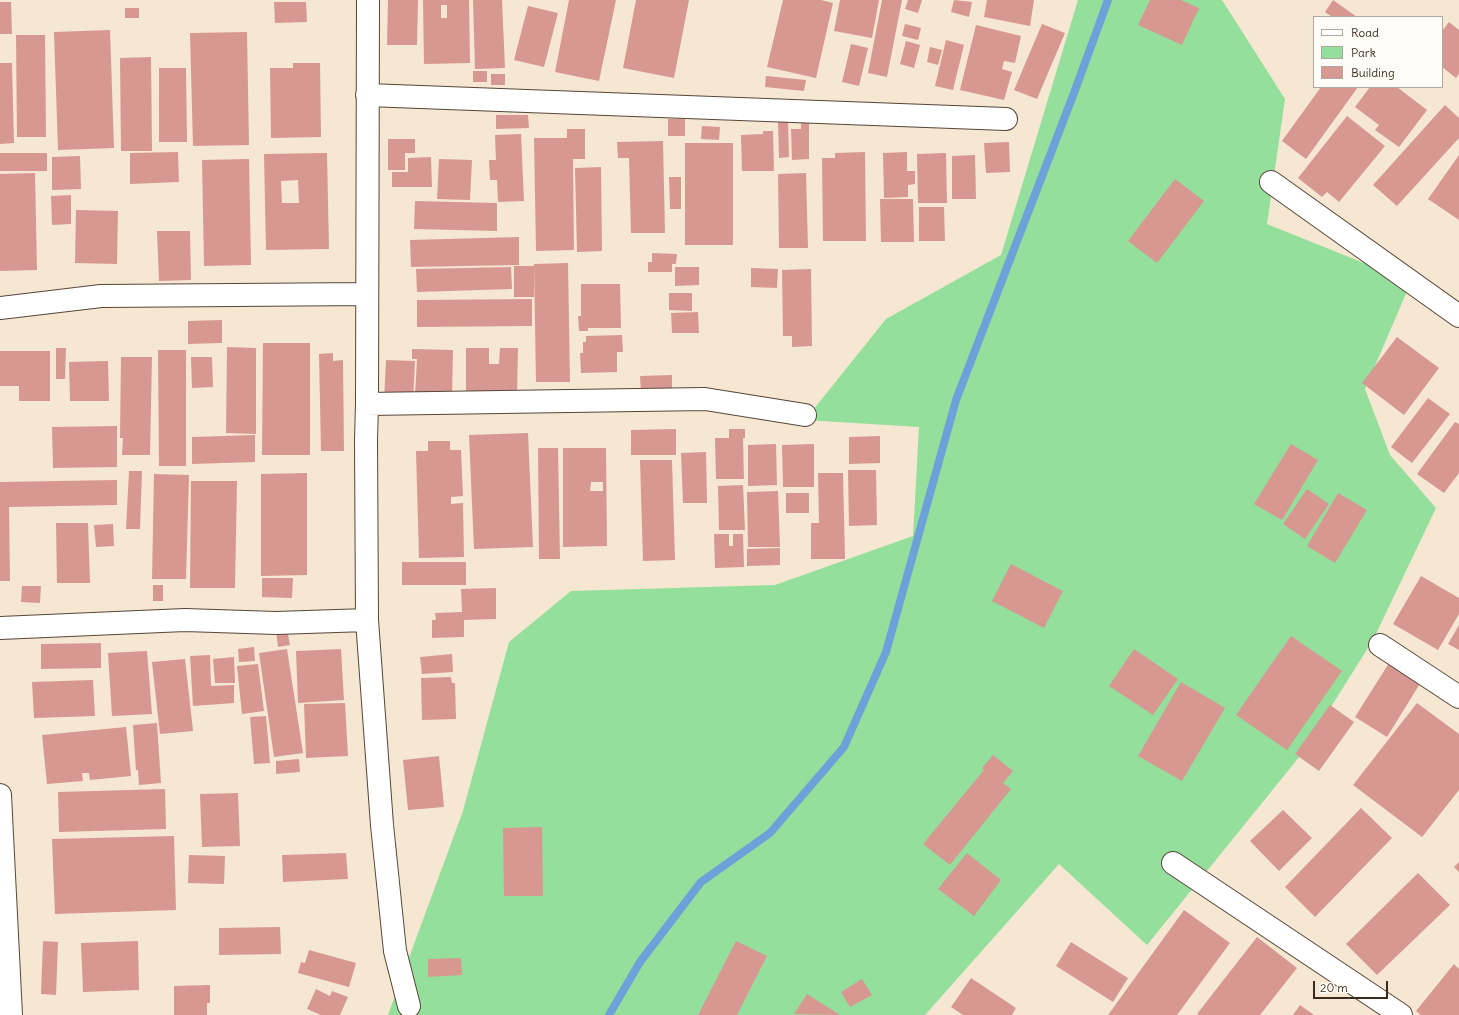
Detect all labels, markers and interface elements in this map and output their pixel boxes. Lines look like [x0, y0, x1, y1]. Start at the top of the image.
legend [1313, 16, 1443, 88]
text: Road [1351, 25, 1379, 40]
text: Park [1351, 45, 1376, 60]
text: Building [1351, 65, 1395, 80]
scale bar [1315, 973, 1390, 999]
text: 20 m [1320, 980, 1348, 995]

